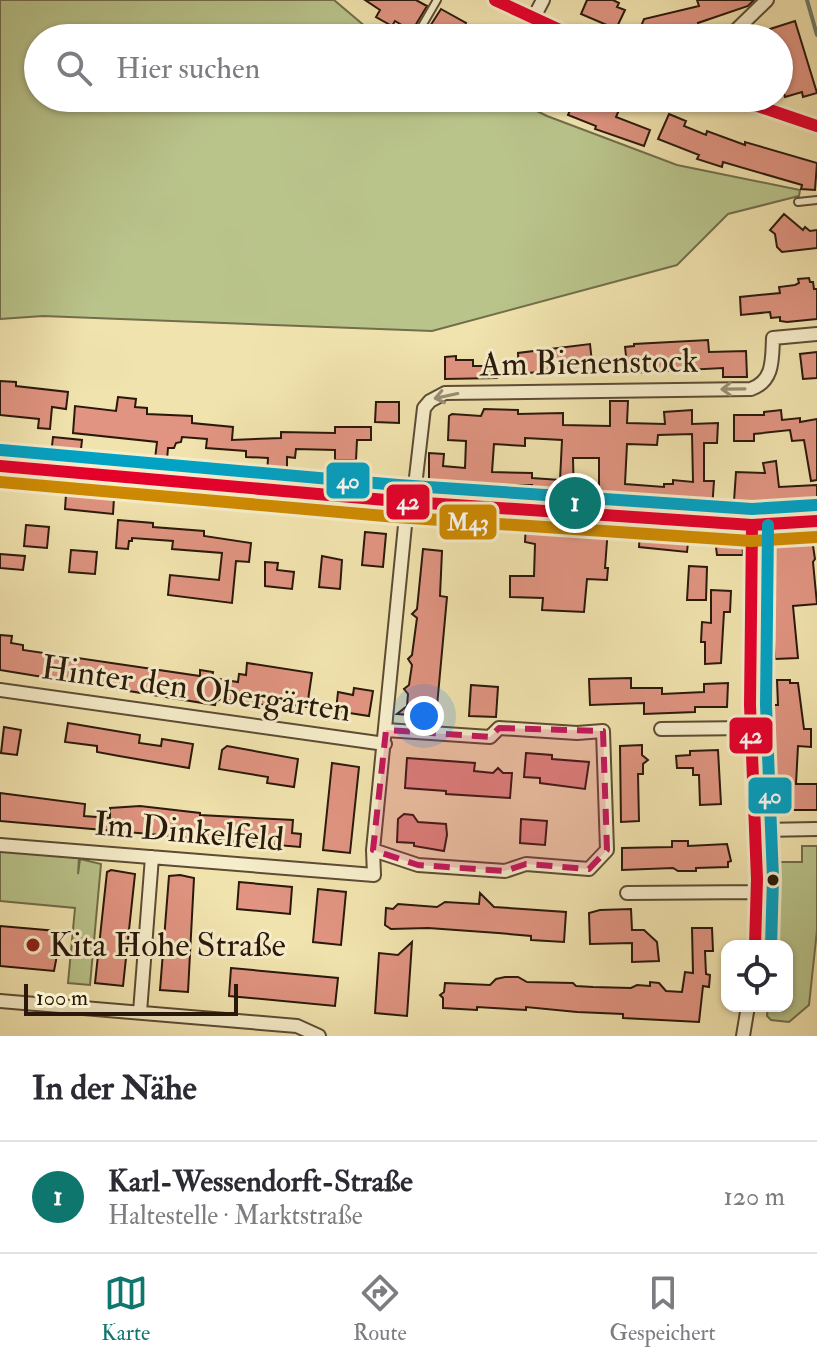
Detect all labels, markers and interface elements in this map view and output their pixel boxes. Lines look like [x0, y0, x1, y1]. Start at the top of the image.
search box [24, 24, 793, 112]
icon: search [52, 46, 96, 90]
text: Hier suchen [116, 50, 260, 87]
street label: Am Bienenstock [478, 340, 699, 386]
one-way arrow [720, 381, 747, 397]
one-way arrow [433, 389, 459, 404]
line badge: 40 [325, 461, 371, 500]
text: 40 [335, 467, 360, 495]
pin: 1 [549, 473, 601, 533]
line badge: 42 [385, 483, 431, 521]
text: 42 [395, 488, 420, 516]
line badge: M43 [438, 503, 498, 541]
text: M43 [446, 509, 489, 537]
street label: Hinter den Obergärten [38, 646, 354, 732]
your location [404, 696, 444, 736]
line badge: 42 [728, 716, 774, 755]
text: 42 [738, 722, 763, 750]
line badge: 40 [747, 776, 793, 815]
text: 40 [757, 782, 782, 810]
street label: Im Dinkelfeld [92, 802, 286, 862]
unlabelled marker [765, 872, 781, 888]
place label: Kita Hohe Straße [49, 924, 286, 967]
marker: Kita Hohe Straße [24, 936, 42, 954]
map controls [721, 940, 793, 1012]
button: locate [721, 940, 793, 1012]
scale bar [24, 980, 238, 1016]
text: 100 m [36, 984, 88, 1012]
text: In der Nähe [32, 1067, 197, 1110]
text: Karl-Wessendorft-Straße [108, 1163, 413, 1200]
text: 1 [53, 1181, 63, 1213]
text: 120 m [724, 1181, 785, 1213]
text: Haltestelle · Marktstraße [108, 1200, 363, 1232]
tab: Karte [101, 1271, 150, 1347]
tab: Route [353, 1271, 407, 1347]
tab: Gespeichert [609, 1271, 716, 1347]

